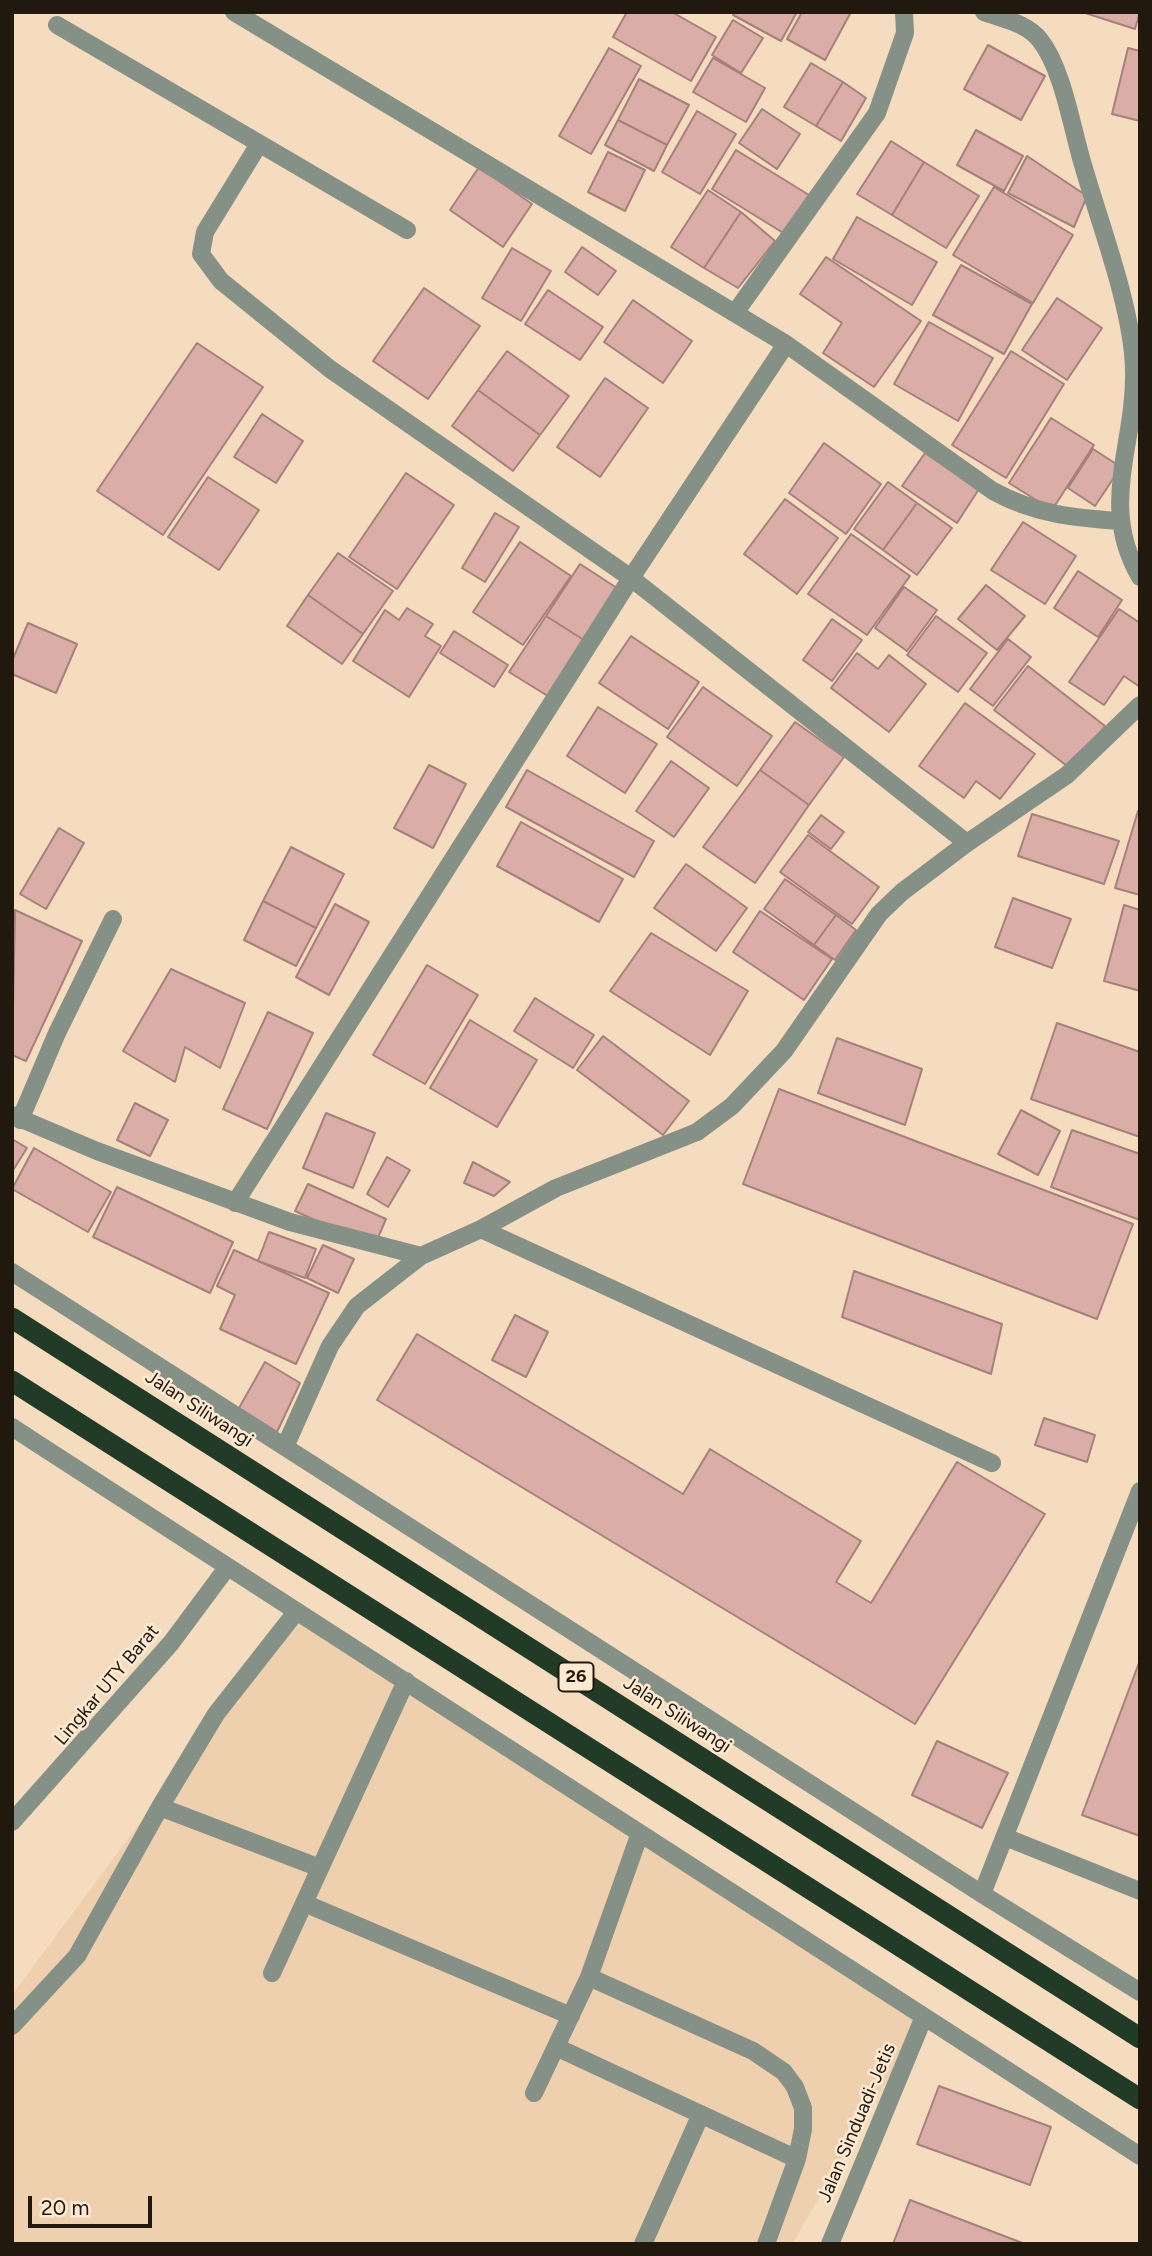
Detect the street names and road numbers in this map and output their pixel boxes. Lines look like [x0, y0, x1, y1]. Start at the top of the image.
street label: Jalan Siliwangi [141, 1366, 257, 1452]
street label: Lingkar UTY Barat [50, 1620, 164, 1750]
road number: 26 [558, 1662, 594, 1692]
street label: Jalan Siliwangi [619, 1672, 735, 1758]
street label: Jalan Sinduadi-Jetis [813, 2040, 901, 2206]

